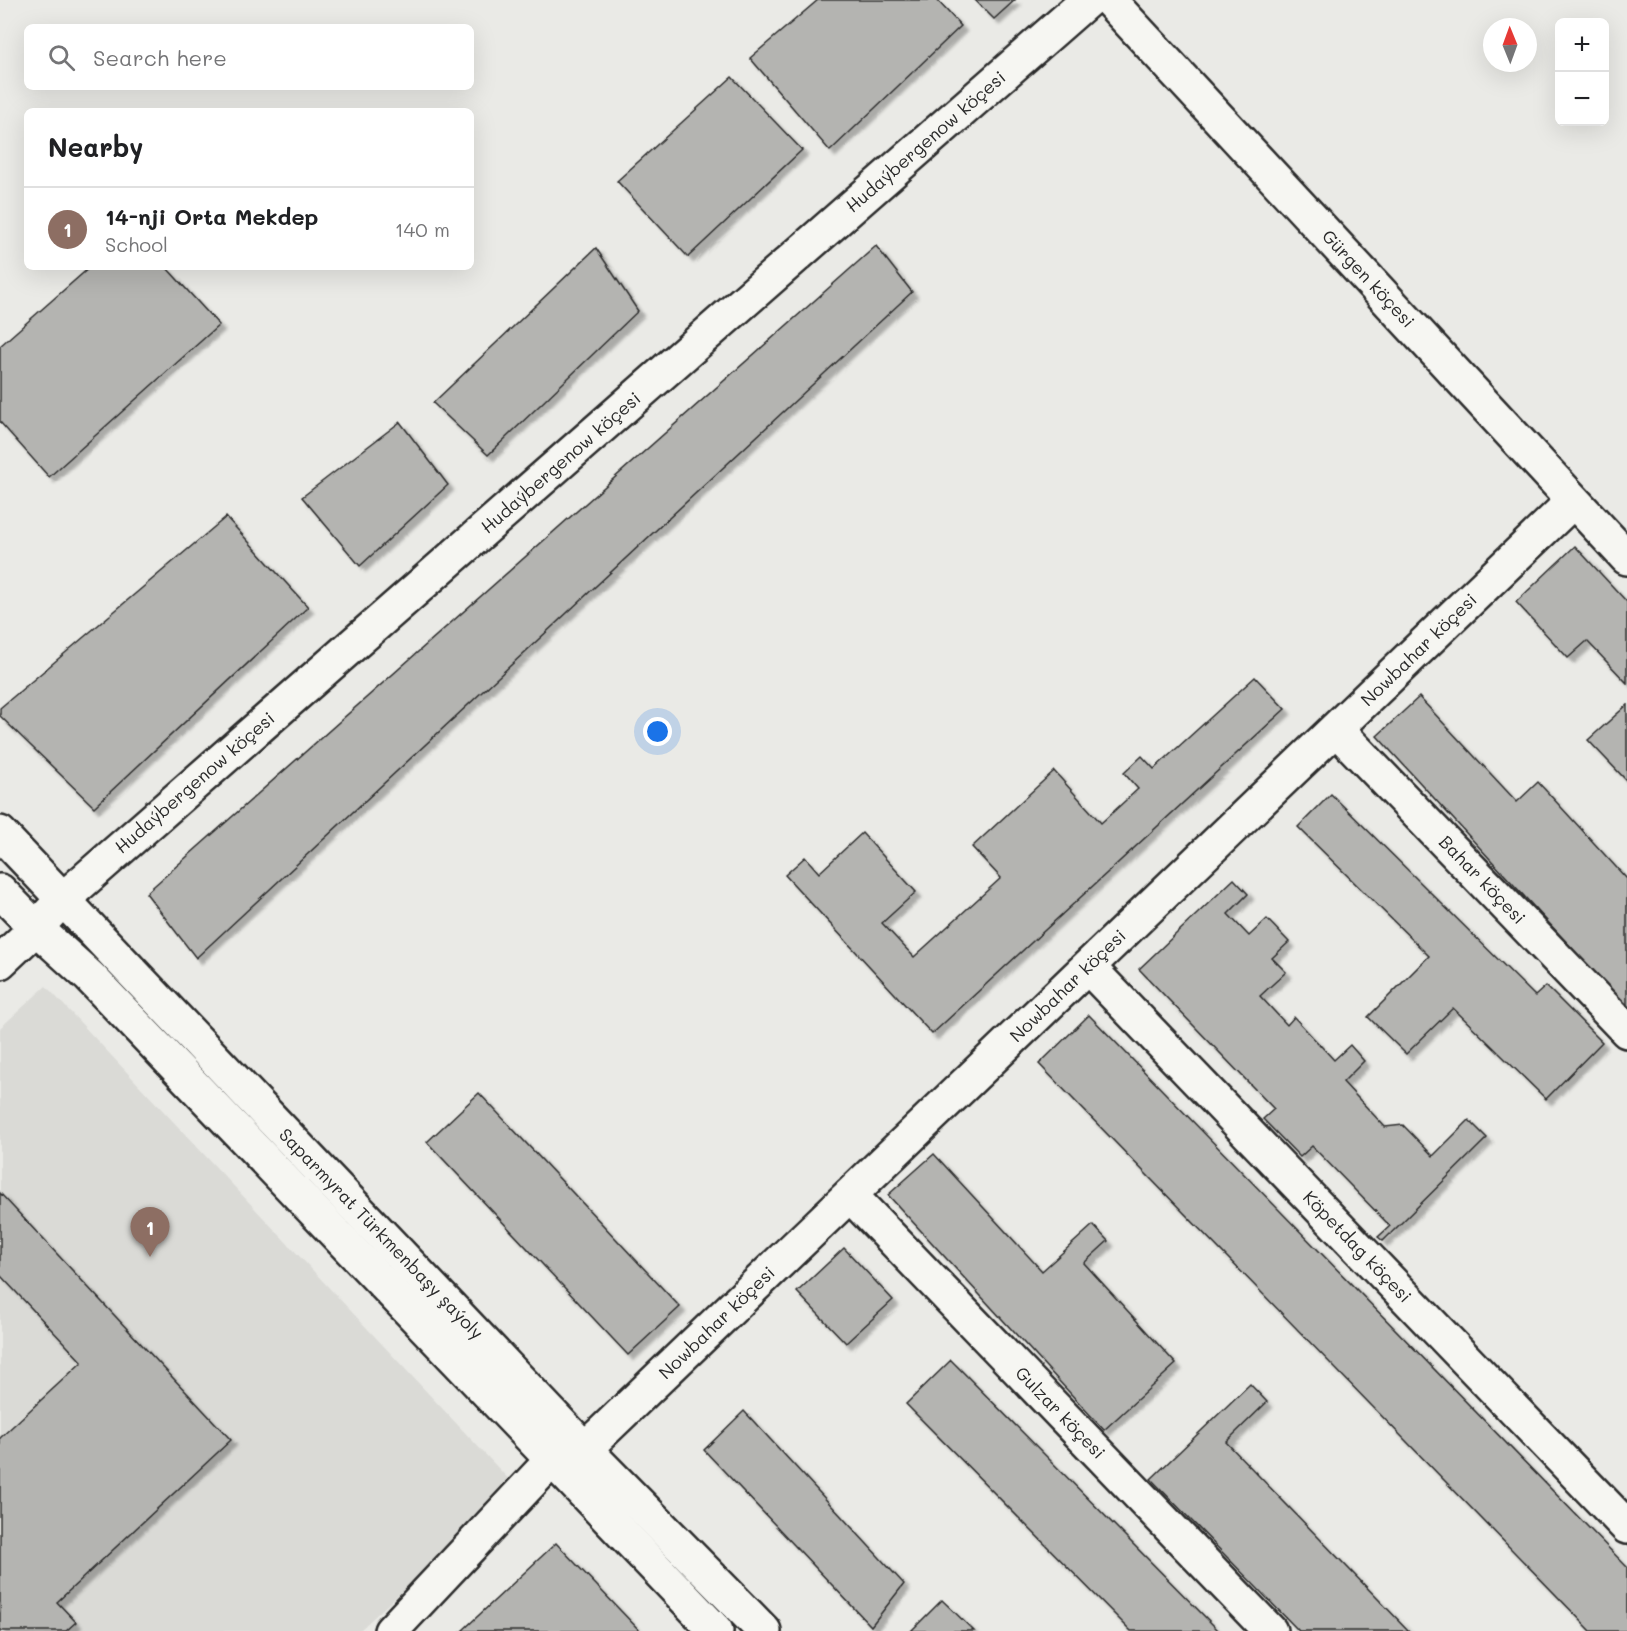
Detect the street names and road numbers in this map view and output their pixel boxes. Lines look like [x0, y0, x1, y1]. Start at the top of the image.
street label: Hudaýbergenow köçesi [840, 65, 1010, 217]
street label: Gürgen köçesi [1317, 224, 1420, 332]
street label: Hudaýbergenow köçesi [475, 386, 645, 538]
street label: Nowbahar köçesi [1355, 588, 1482, 711]
street label: Hudaýbergenow köçesi [109, 706, 279, 858]
street label: Bahar köçesi [1434, 830, 1531, 929]
street label: Nowbahar köçesi [1004, 924, 1131, 1047]
street label: Saparmyrat Türkmenbaşy şaýoly [274, 1123, 489, 1344]
street label: Köpetdag köçesi [1298, 1185, 1417, 1307]
street label: Nowbahar köçesi [653, 1261, 780, 1384]
street label: Gulzar köçesi [1010, 1361, 1111, 1464]

